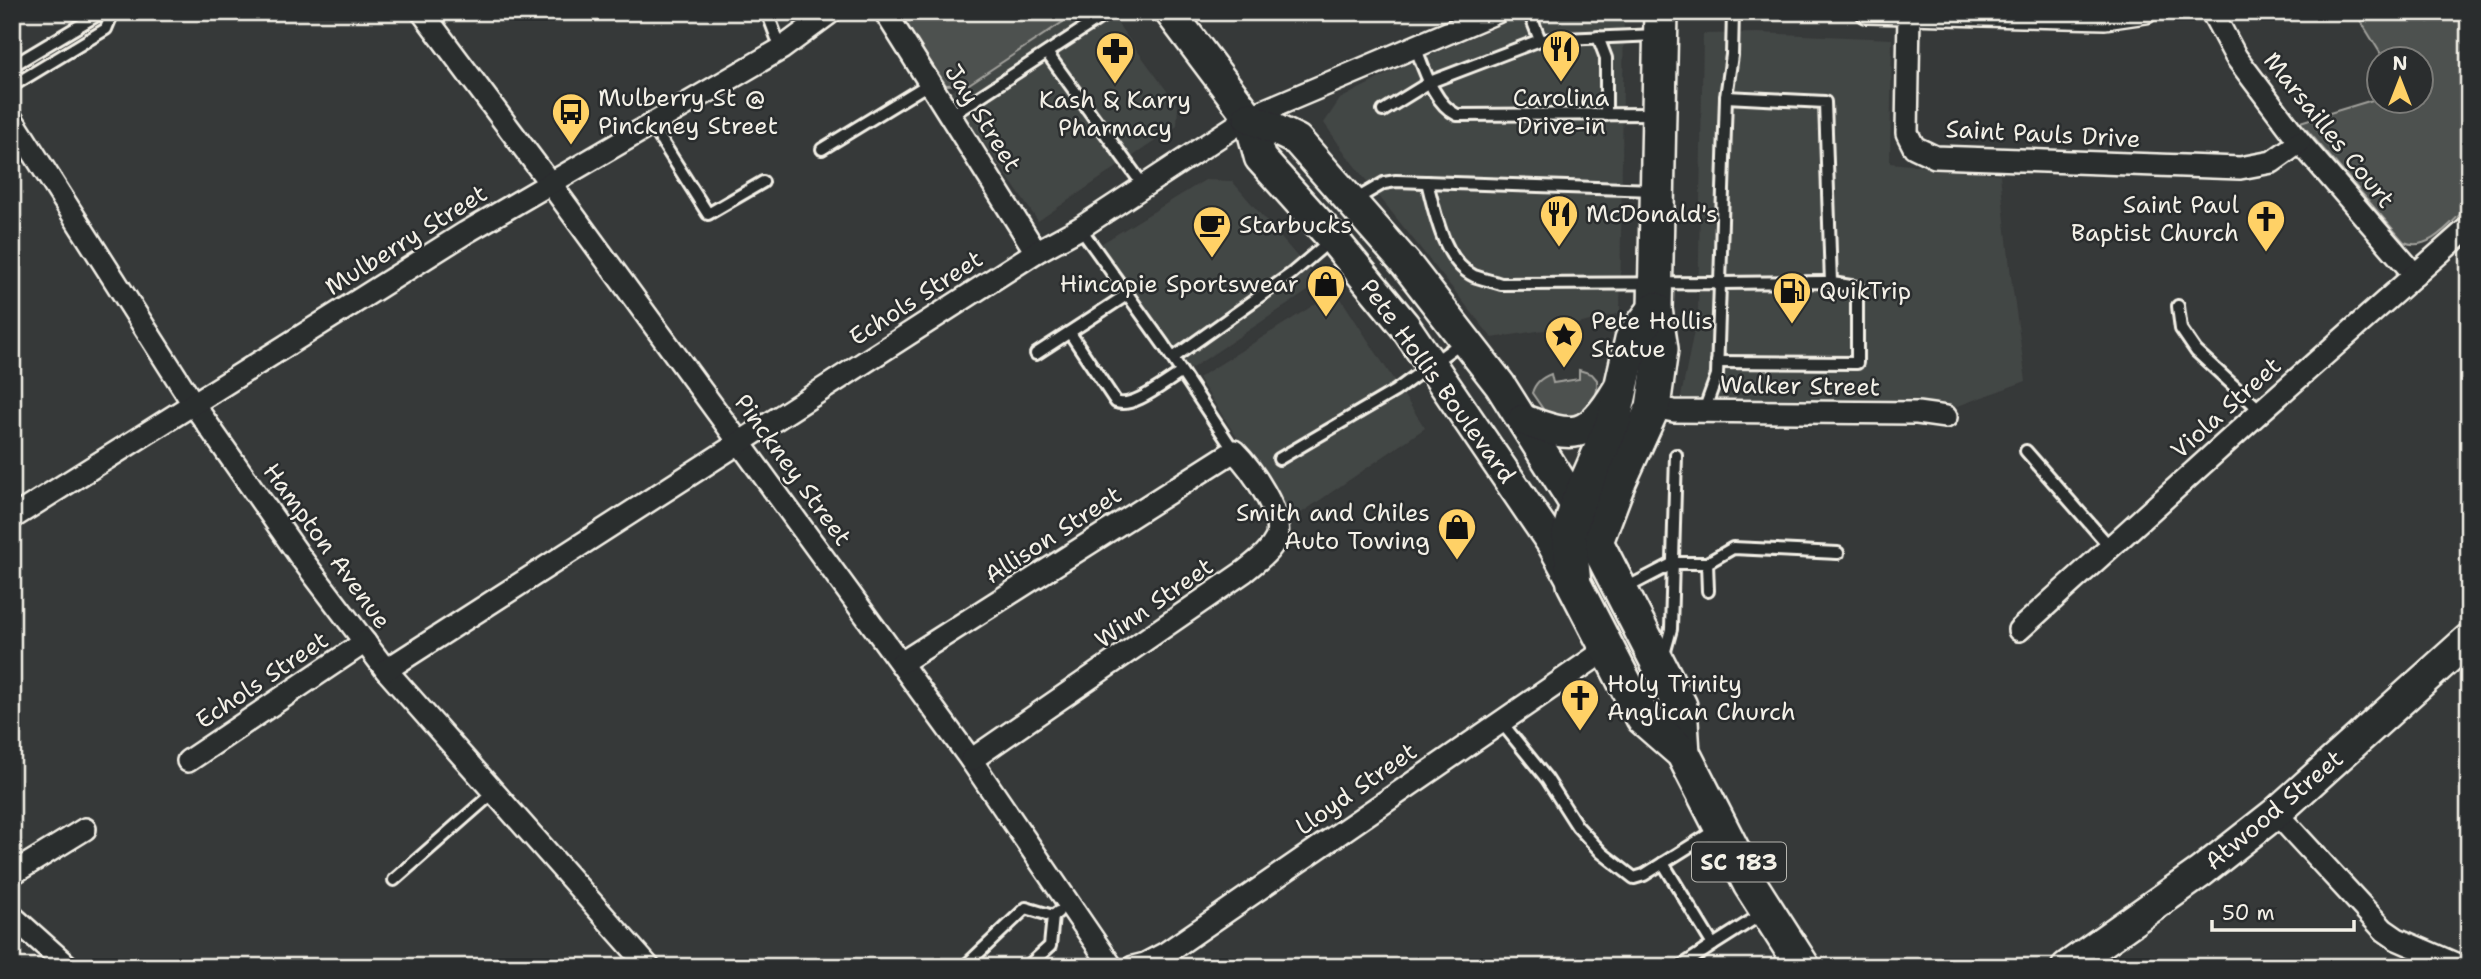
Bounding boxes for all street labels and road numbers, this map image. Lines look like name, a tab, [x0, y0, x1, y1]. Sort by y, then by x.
street label: Marsailles Court	[2256, 45, 2402, 215]
street label: Jay Street	[937, 58, 1029, 178]
street label: Saint Pauls Drive	[1945, 113, 2141, 155]
street label: Mulberry Street	[319, 177, 493, 303]
street label: Echols Street	[843, 243, 989, 353]
street label: Pete Hollis Boulevard	[1353, 272, 1523, 490]
street label: Viola Street	[2164, 350, 2288, 466]
street label: Walker Street	[1720, 369, 1880, 403]
street label: Pinckney Street	[727, 388, 859, 552]
street label: Hampton Avenue	[256, 457, 398, 635]
street label: Allison Street	[978, 479, 1128, 591]
street label: Winn Street	[1088, 550, 1220, 656]
street label: Echols Street	[190, 624, 334, 736]
street label: Lloyd Street	[1289, 735, 1423, 843]
street label: Atwood Street	[2198, 743, 2350, 877]
road number: SC 183	[1692, 842, 1786, 882]

